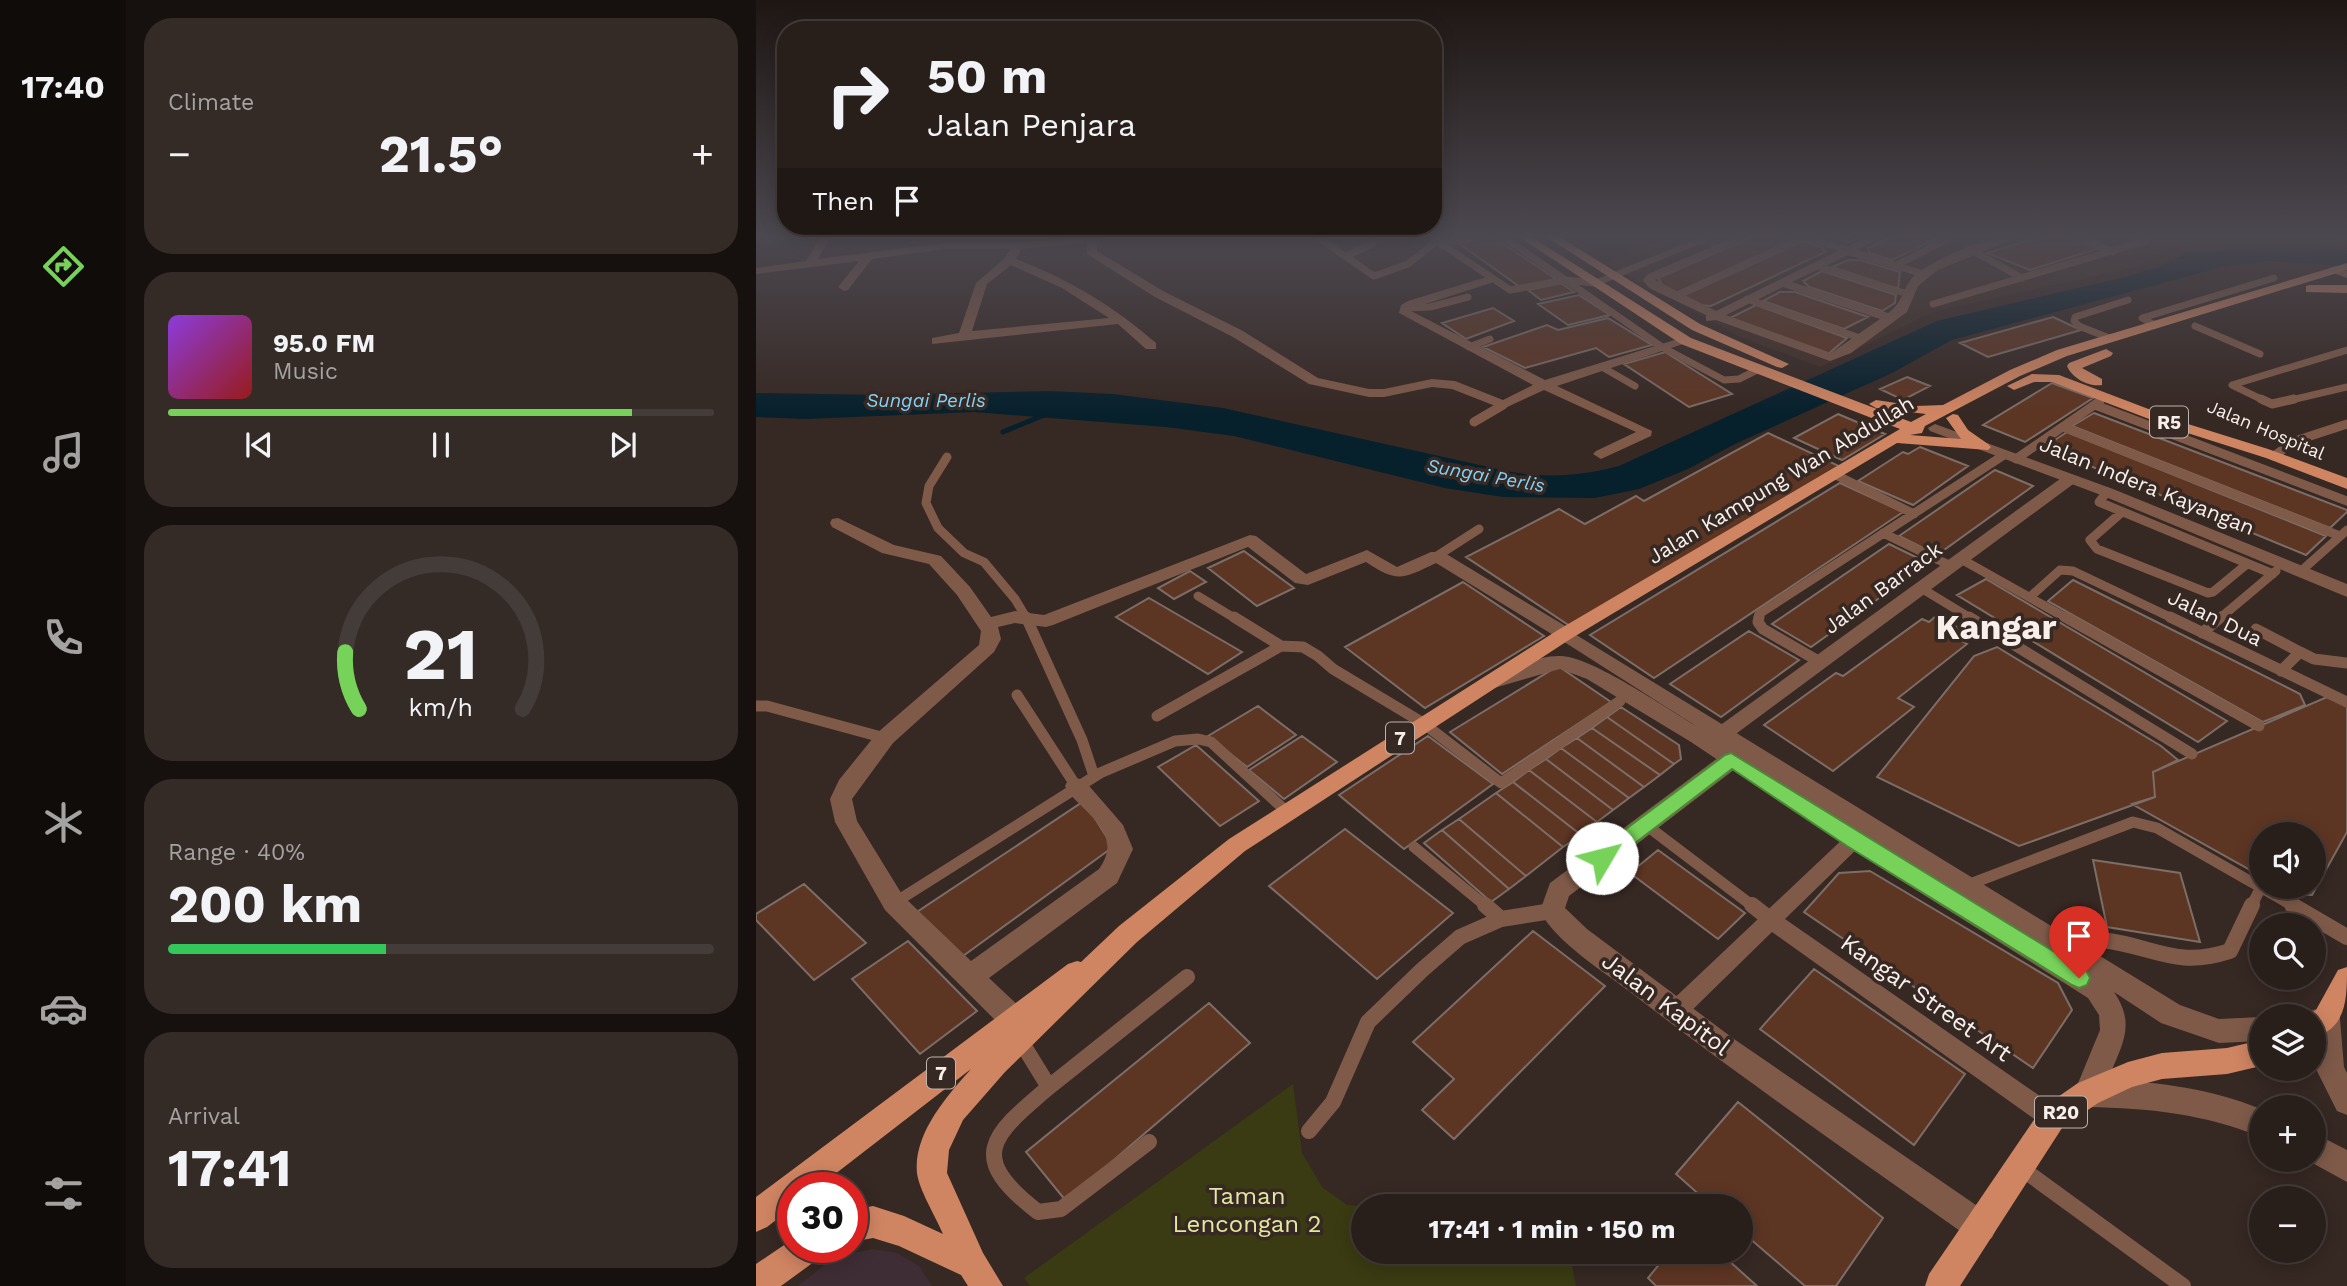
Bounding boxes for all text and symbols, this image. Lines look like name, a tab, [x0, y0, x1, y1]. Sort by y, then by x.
text: 50 m	[927, 47, 1047, 105]
icon: right	[812, 49, 903, 140]
text: 17:40	[21, 68, 105, 106]
text: Climate	[168, 89, 254, 116]
text: Jalan Penjara	[927, 106, 1136, 144]
text: 21.5°	[379, 124, 503, 185]
text: −	[168, 132, 191, 176]
text: +	[691, 132, 714, 176]
icon: arrive	[888, 182, 926, 220]
text: Then	[812, 186, 874, 216]
icon: directions	[39, 242, 88, 291]
text: 95.0 FM	[273, 328, 375, 358]
text: Music	[273, 358, 338, 385]
water label: Sungai Perlis	[866, 389, 986, 412]
street label: Jalan Kampung Wan Abdullah	[1643, 390, 1918, 569]
street label: Jalan Hospital	[2204, 395, 2329, 464]
road number: R5	[2150, 406, 2188, 438]
icon: previous	[240, 426, 278, 464]
icon: pause	[422, 426, 460, 464]
icon: next	[604, 426, 642, 464]
icon: music	[39, 428, 88, 477]
street label: Jalan Indera Kayangan	[2036, 431, 2258, 540]
water label: Sungai Perlis	[1425, 454, 1547, 497]
street label: Jalan Barrack	[1819, 536, 1947, 639]
street label: Jalan Dua	[2164, 584, 2267, 651]
district label: Kangar	[1936, 606, 2056, 648]
text: 21	[404, 611, 478, 697]
icon: phone	[39, 613, 88, 662]
text: km/h	[409, 693, 473, 722]
road number: 7	[1386, 722, 1414, 754]
icon: climate	[39, 798, 88, 847]
position arrow	[1565, 821, 1639, 895]
map controls	[2249, 822, 2326, 1263]
button: sound	[2249, 822, 2326, 899]
text: Range · 40%	[168, 839, 305, 866]
text: 200 km	[168, 874, 362, 935]
pin	[2049, 906, 2109, 978]
button: search	[2249, 913, 2326, 990]
icon: arrive	[2060, 917, 2098, 955]
street label: Kangar Street Art	[1835, 929, 2017, 1067]
street label: Jalan Kapitol	[1597, 947, 1736, 1062]
icon: car	[39, 984, 88, 1033]
button: layers	[2249, 1004, 2326, 1081]
road number: 7	[927, 1058, 955, 1088]
button: +	[2249, 1095, 2326, 1172]
road number: R20	[2035, 1096, 2087, 1128]
text: Arrival	[168, 1103, 240, 1130]
text: 17:41	[168, 1138, 292, 1199]
icon: filters	[39, 1169, 88, 1218]
speed limit sign: 30	[777, 1172, 868, 1263]
park label: Taman Lencongan 2	[1173, 1182, 1321, 1238]
button: −	[2249, 1186, 2326, 1263]
text: 17:41 · 1 min · 150 m	[1428, 1214, 1676, 1244]

